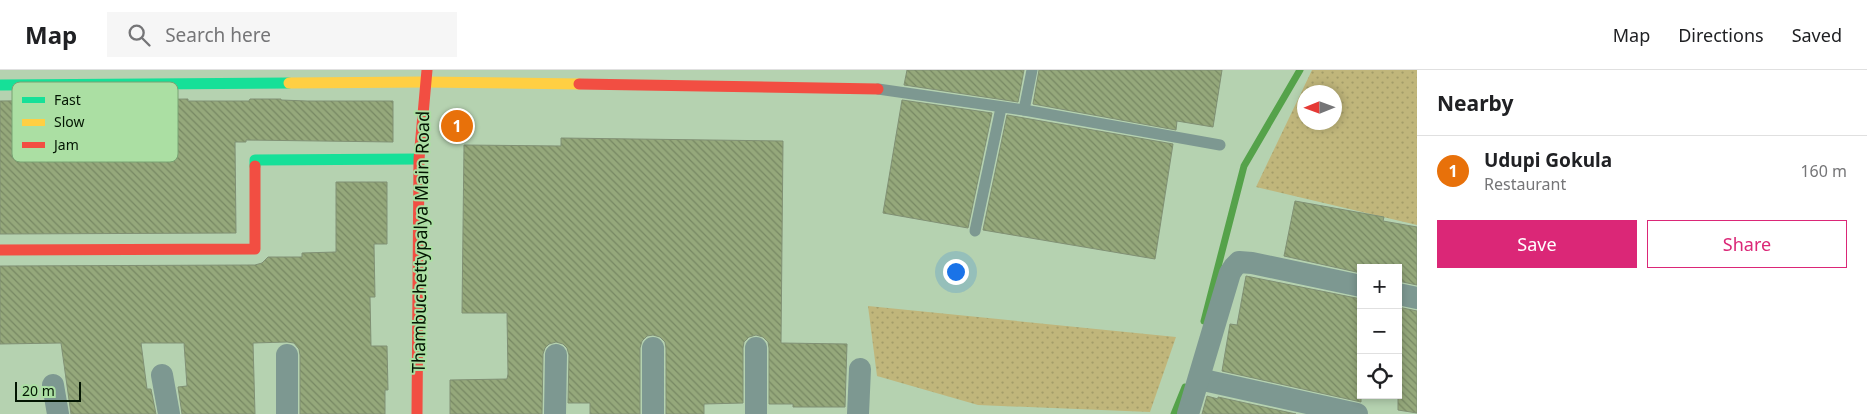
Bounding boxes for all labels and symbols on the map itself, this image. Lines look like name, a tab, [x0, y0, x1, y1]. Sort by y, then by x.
legend	[12, 82, 178, 162]
north arrow	[1297, 85, 1342, 130]
text: Fast	[54, 90, 81, 109]
pin: 1	[441, 107, 473, 145]
street label: Thambuchettypalya Main Road	[406, 111, 434, 373]
text: Slow	[54, 112, 85, 131]
text: Jam	[52, 135, 79, 154]
your location	[943, 259, 969, 285]
scale bar	[15, 379, 81, 402]

